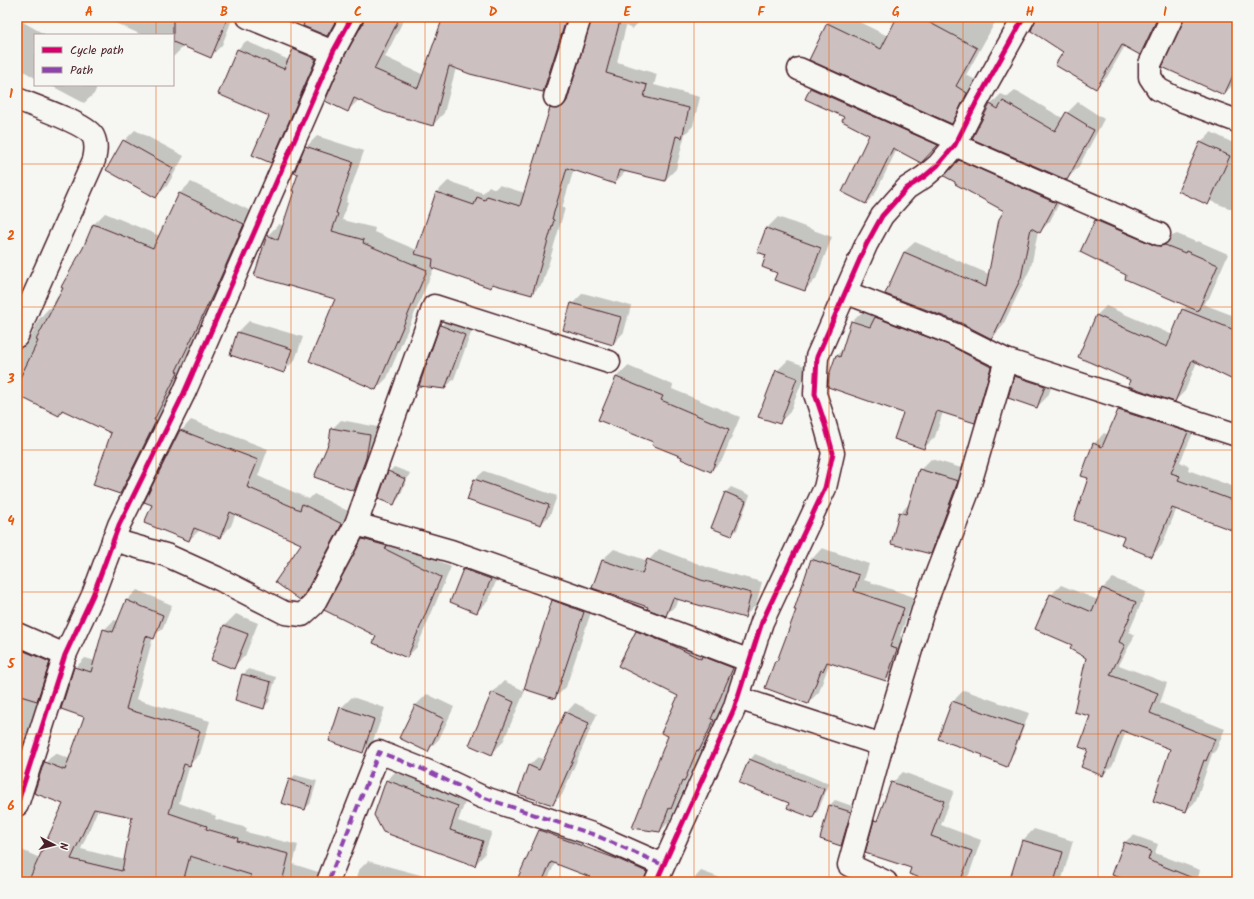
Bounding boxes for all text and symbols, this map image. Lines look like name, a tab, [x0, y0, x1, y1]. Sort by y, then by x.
text: A	[85, 2, 93, 23]
text: B	[220, 2, 228, 23]
text: C	[354, 2, 362, 23]
text: D	[489, 2, 498, 23]
text: E	[623, 2, 631, 23]
text: F	[757, 2, 765, 23]
text: G	[892, 2, 900, 23]
text: H	[1026, 2, 1035, 23]
text: I	[1163, 2, 1167, 23]
legend	[34, 34, 174, 86]
text: Cycle path	[70, 41, 124, 60]
text: Path	[70, 61, 93, 80]
text: 1	[9, 84, 13, 105]
text: 2	[7, 226, 15, 247]
text: 3	[6, 369, 15, 390]
text: 4	[7, 511, 15, 532]
text: 5	[7, 654, 16, 675]
text: 6	[7, 796, 15, 817]
north arrow	[34, 825, 74, 865]
text: N	[54, 842, 72, 851]

